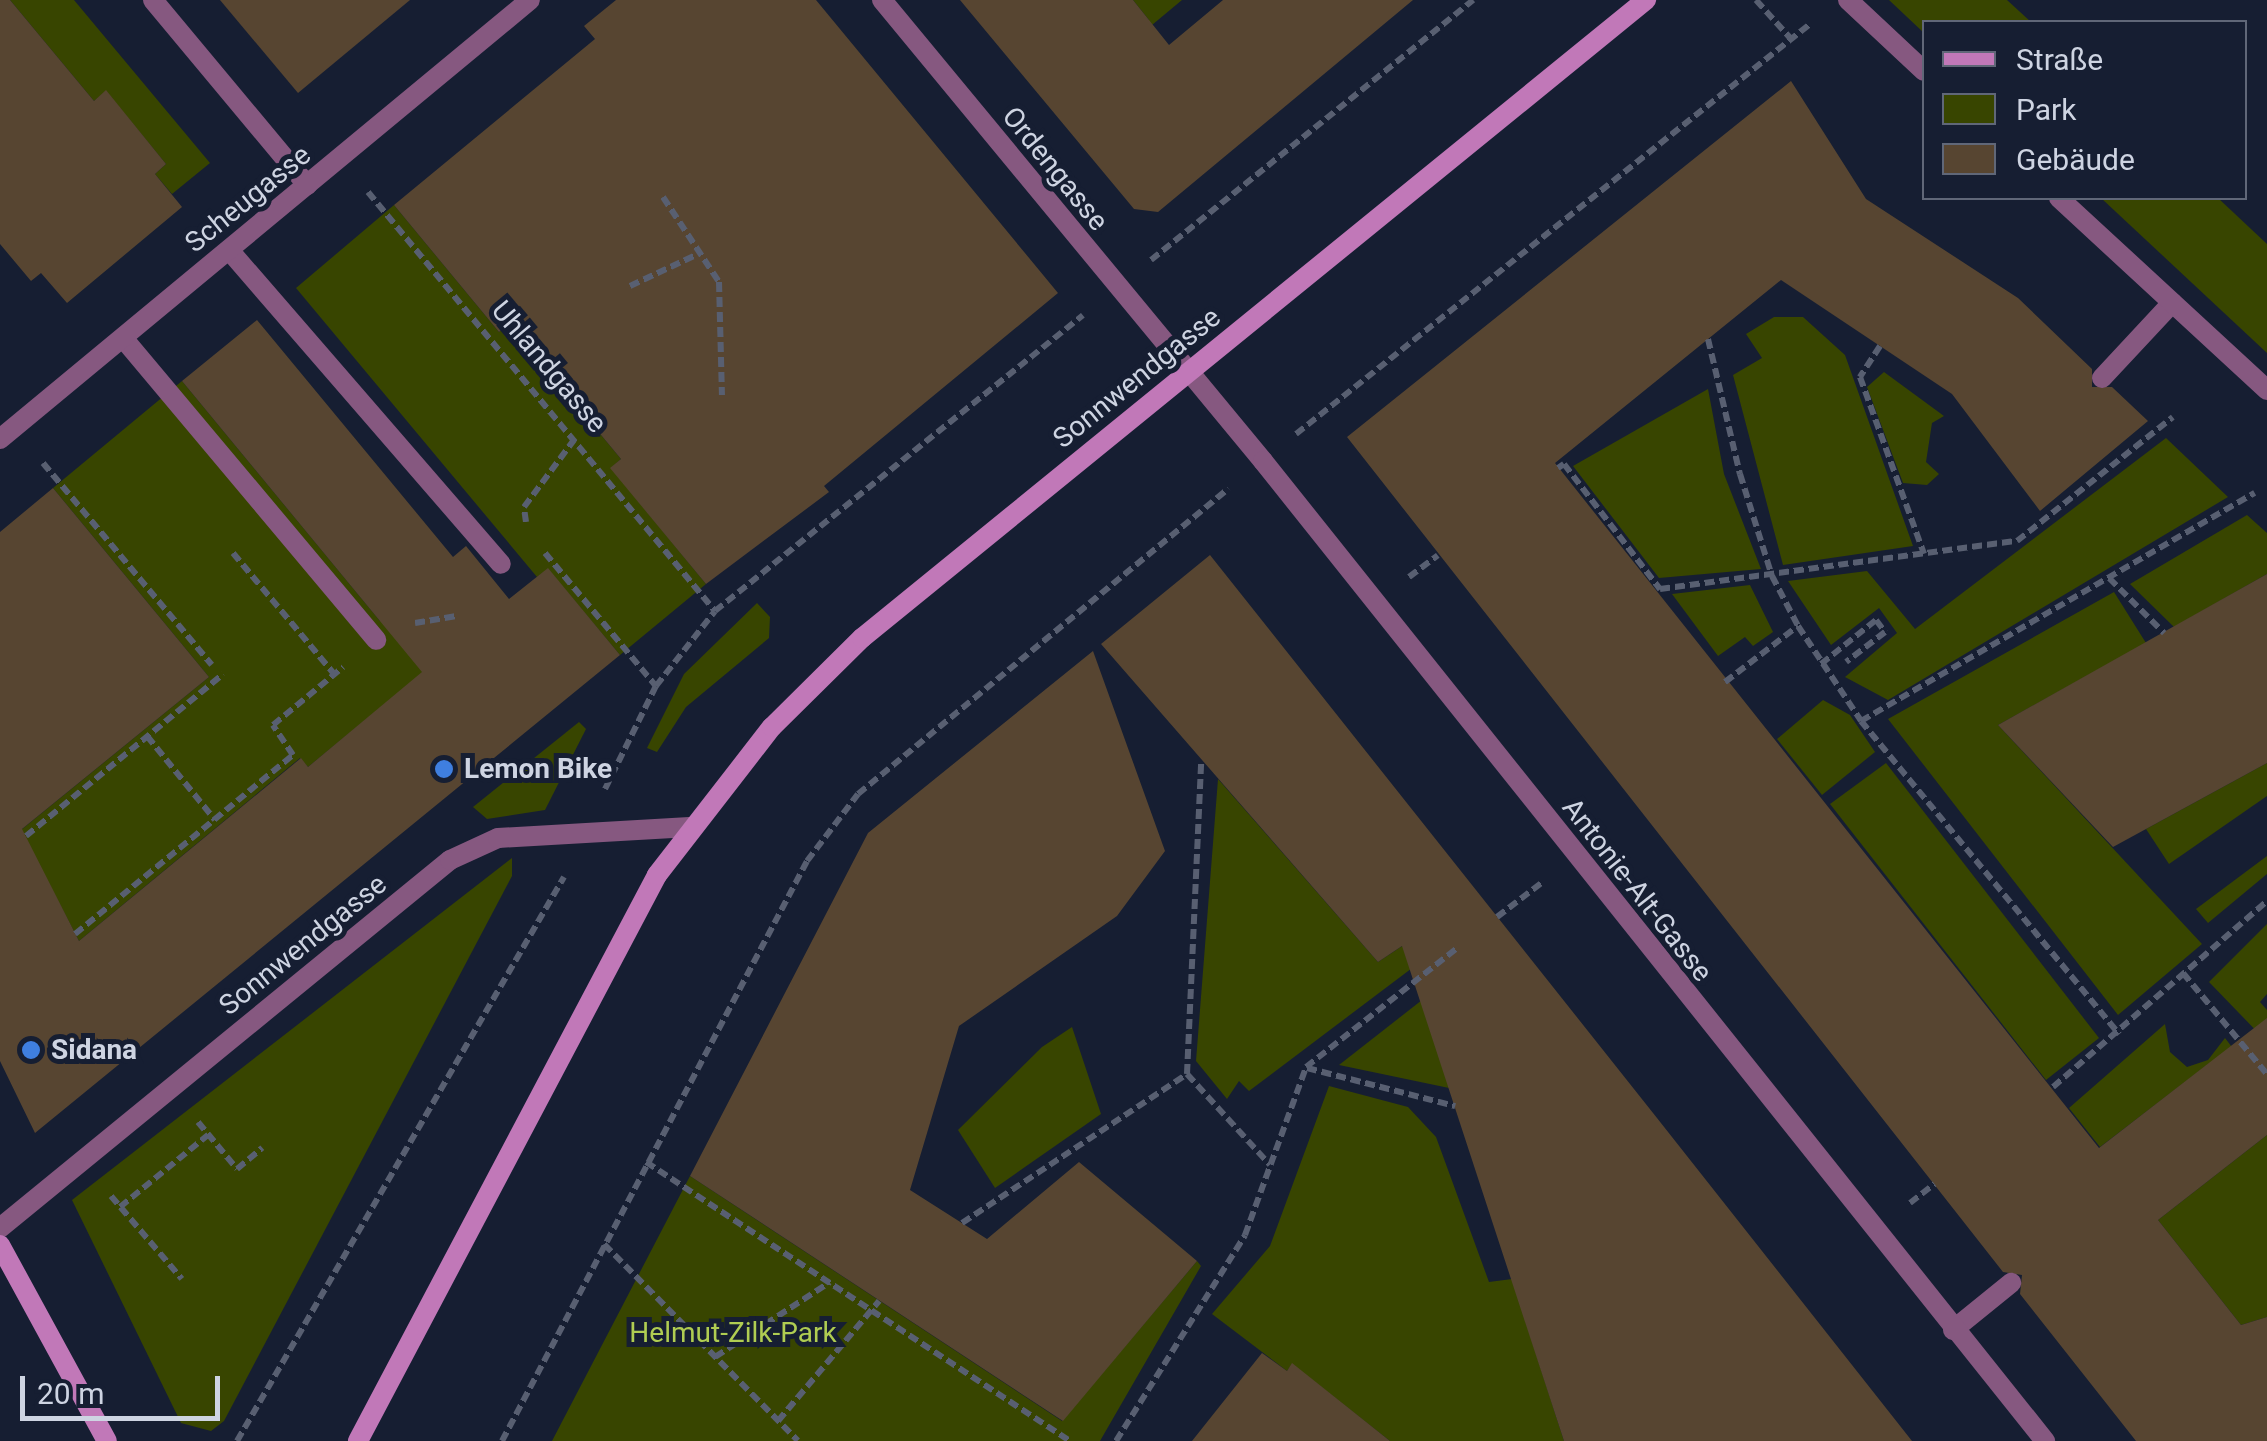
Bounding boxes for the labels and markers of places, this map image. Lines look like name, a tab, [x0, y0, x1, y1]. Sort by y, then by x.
place label: Lemon Bike	[464, 752, 612, 786]
marker: Lemon Bike	[433, 758, 455, 780]
place label: Sidana	[51, 1033, 137, 1067]
marker: Sidana	[20, 1039, 42, 1061]

